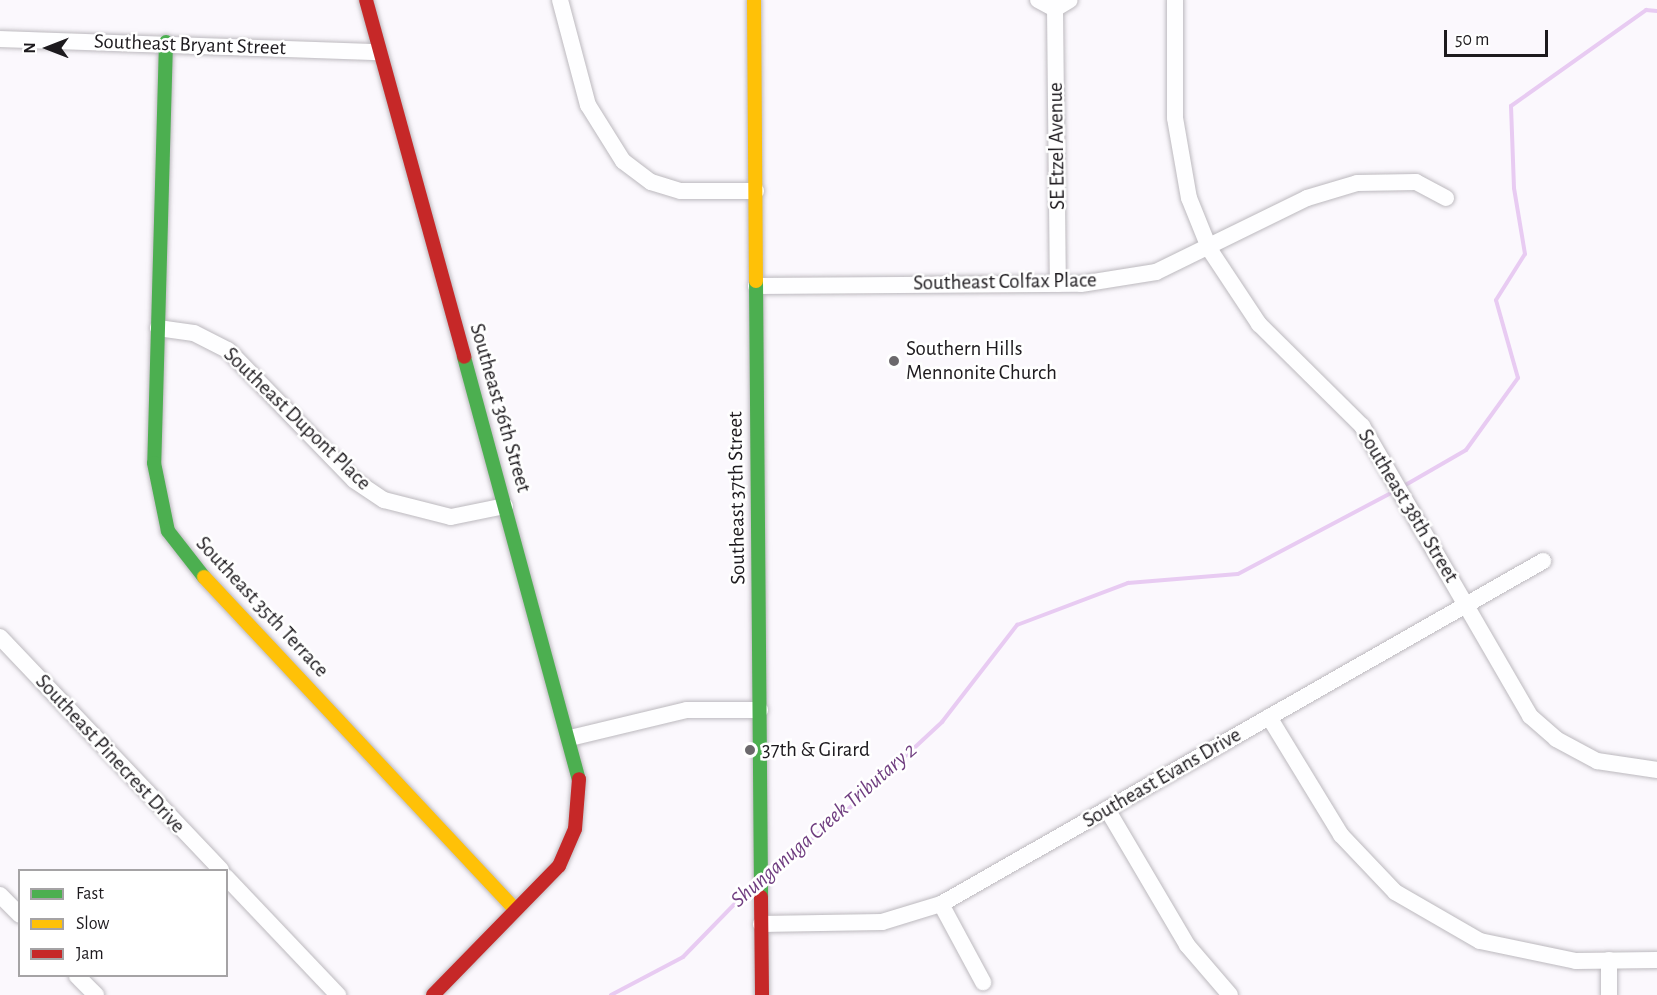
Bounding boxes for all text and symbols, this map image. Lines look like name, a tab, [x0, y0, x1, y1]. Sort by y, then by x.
north arrow	[18, 18, 78, 78]
scale bar	[1447, 18, 1550, 56]
street label: Southeast Bryant Street	[94, 29, 286, 61]
text: 50 m	[1455, 31, 1489, 49]
text: N	[22, 42, 38, 54]
street label: SE Etzel Avenue	[1043, 82, 1071, 210]
street label: Southeast Colfax Place	[913, 268, 1097, 296]
street label: Southeast 36th Street	[464, 321, 536, 495]
place label: Southern Hills Mennonite Church	[906, 336, 1057, 386]
street label: Southeast Dupont Place	[218, 342, 376, 496]
marker: Southern Hills Mennonite Church	[887, 354, 901, 368]
street label: Southeast 37th Street	[723, 411, 751, 585]
street label: Southeast 38th Street	[1352, 425, 1464, 587]
street label: Southeast 35th Terrace	[190, 531, 334, 683]
street label: Southeast Pinecrest Drive	[30, 669, 190, 839]
street label: Southeast Evans Drive	[1078, 722, 1246, 834]
water label: Shunganuga Creek Tributary 2	[725, 737, 923, 913]
place label: 37th & Girard	[762, 737, 870, 763]
marker: 37th & Girard	[743, 743, 757, 757]
legend	[18, 869, 228, 977]
text: Fast	[76, 885, 104, 903]
text: Slow	[76, 915, 109, 933]
text: Jam	[76, 945, 104, 963]

